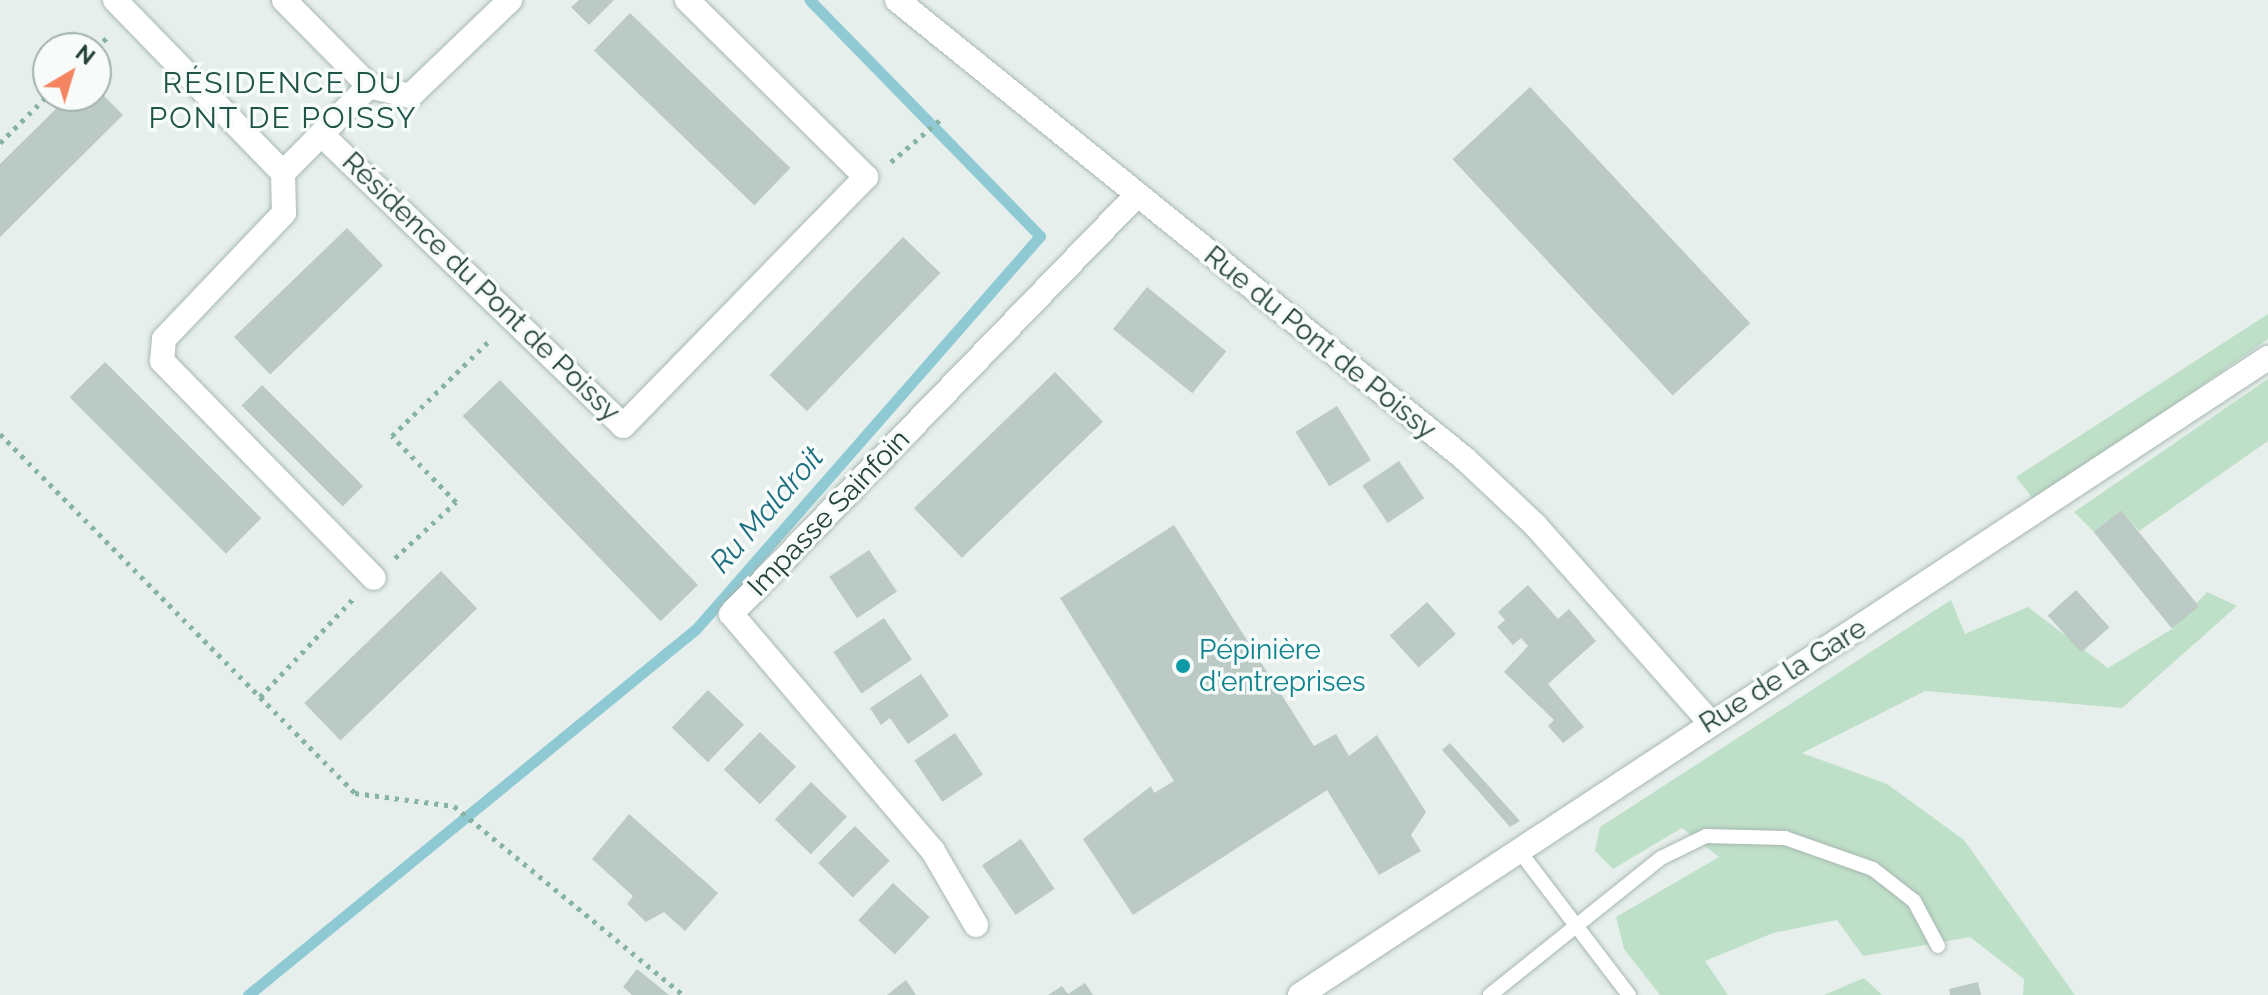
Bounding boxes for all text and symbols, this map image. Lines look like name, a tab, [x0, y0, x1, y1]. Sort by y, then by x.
north arrow	[32, 32, 112, 112]
text: N	[71, 39, 100, 70]
district label: RÉSIDENCE DU PONT DE POISSY	[148, 65, 418, 136]
street label: Résidence du Pont de Poissy	[335, 145, 627, 429]
street label: Rue du Pont de Poissy	[1197, 239, 1443, 447]
street label: Impasse Sainfoin	[741, 423, 917, 603]
water label: Ru Maldroit	[703, 440, 831, 580]
street label: Rue de la Gare	[1693, 611, 1873, 741]
place label: Pépinière d'entreprises	[1199, 633, 1366, 699]
marker: Pépinière d'entreprises	[1174, 657, 1192, 675]

